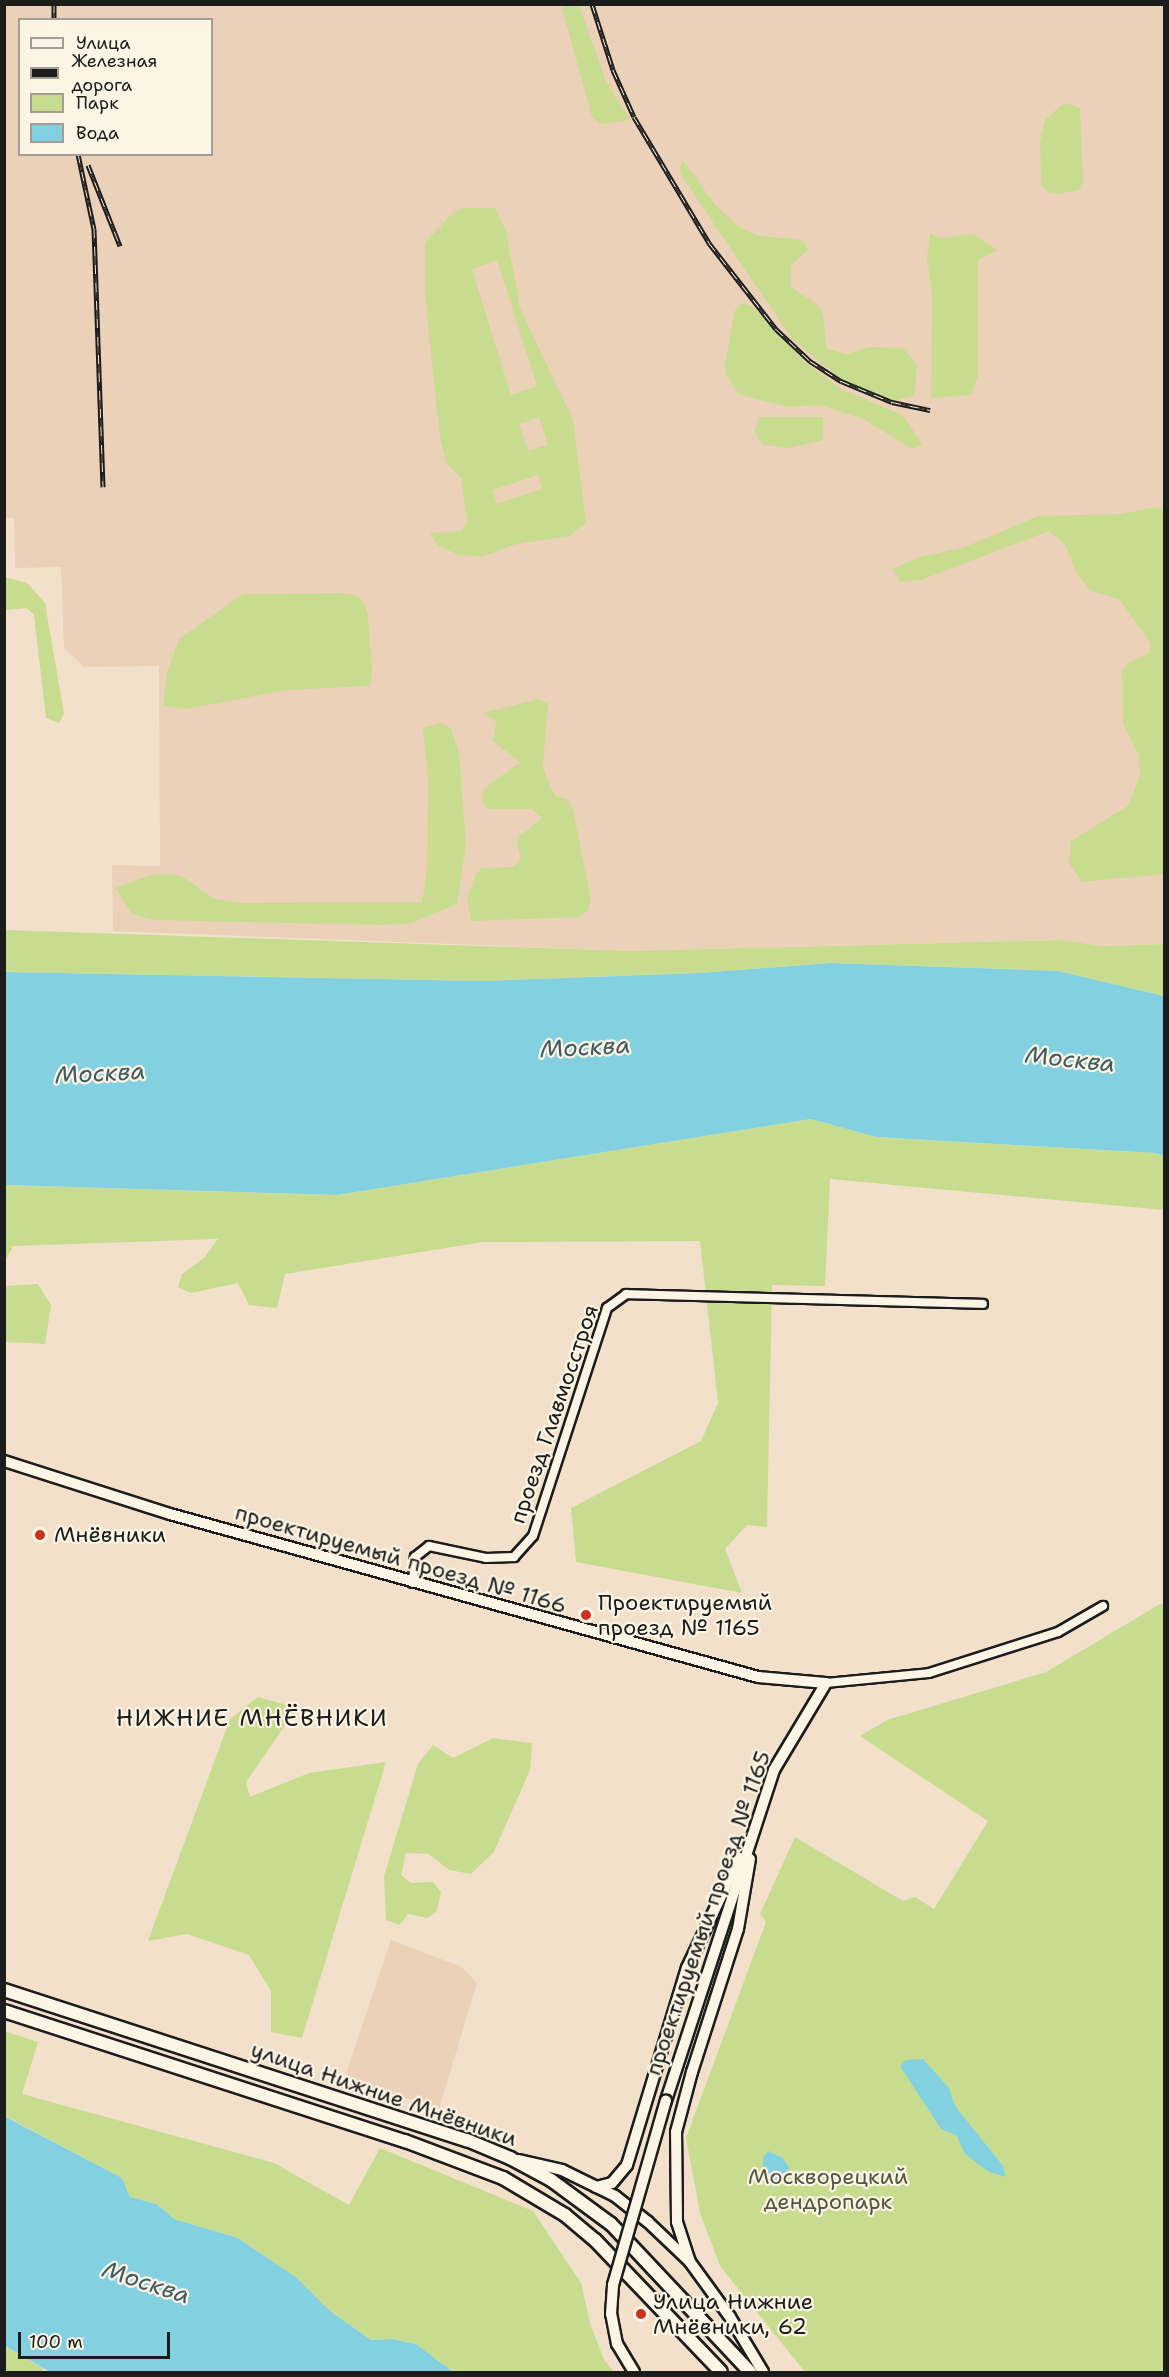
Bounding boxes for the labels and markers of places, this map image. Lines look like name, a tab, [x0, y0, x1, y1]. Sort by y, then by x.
place label: Мнёвники	[54, 1522, 166, 1548]
marker: Мнёвники	[31, 1526, 49, 1544]
place label: Проектируемый проезд № 1165	[598, 1589, 772, 1640]
marker: Проектируемый проезд № 1165	[579, 1608, 593, 1622]
place label: Улица Нижние Мнёвники, 62	[653, 2288, 813, 2340]
marker: Улица Нижние Мнёвники, 62	[634, 2307, 648, 2321]

